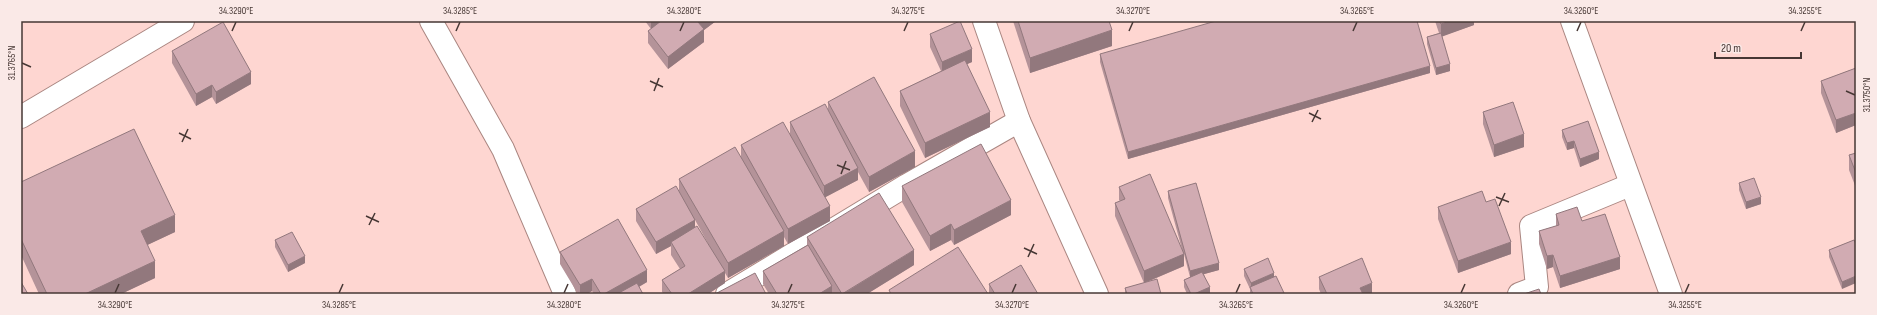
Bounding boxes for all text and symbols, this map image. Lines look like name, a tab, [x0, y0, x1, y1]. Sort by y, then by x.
text: 34.3290°E	[219, 5, 253, 17]
text: 34.3285°E	[443, 5, 477, 17]
text: 34.3280°E	[667, 5, 701, 17]
text: 34.3275°E	[891, 5, 925, 17]
text: 34.3270°E	[1116, 5, 1150, 17]
text: 34.3265°E	[1340, 5, 1374, 17]
text: 34.3260°E	[1564, 5, 1598, 17]
text: 34.3255°E	[1788, 5, 1822, 17]
scale bar	[1715, 34, 1801, 60]
text: 20 m	[1721, 41, 1741, 56]
text: 31.3765°N	[6, 46, 18, 80]
text: 31.3750°N	[1861, 78, 1873, 112]
text: 34.3290°E	[98, 299, 132, 311]
text: 34.3285°E	[322, 299, 356, 311]
text: 34.3280°E	[547, 299, 581, 311]
text: 34.3275°E	[771, 299, 805, 311]
text: 34.3270°E	[995, 299, 1029, 311]
text: 34.3265°E	[1219, 299, 1253, 311]
text: 34.3260°E	[1444, 299, 1478, 311]
text: 34.3255°E	[1668, 299, 1702, 311]

